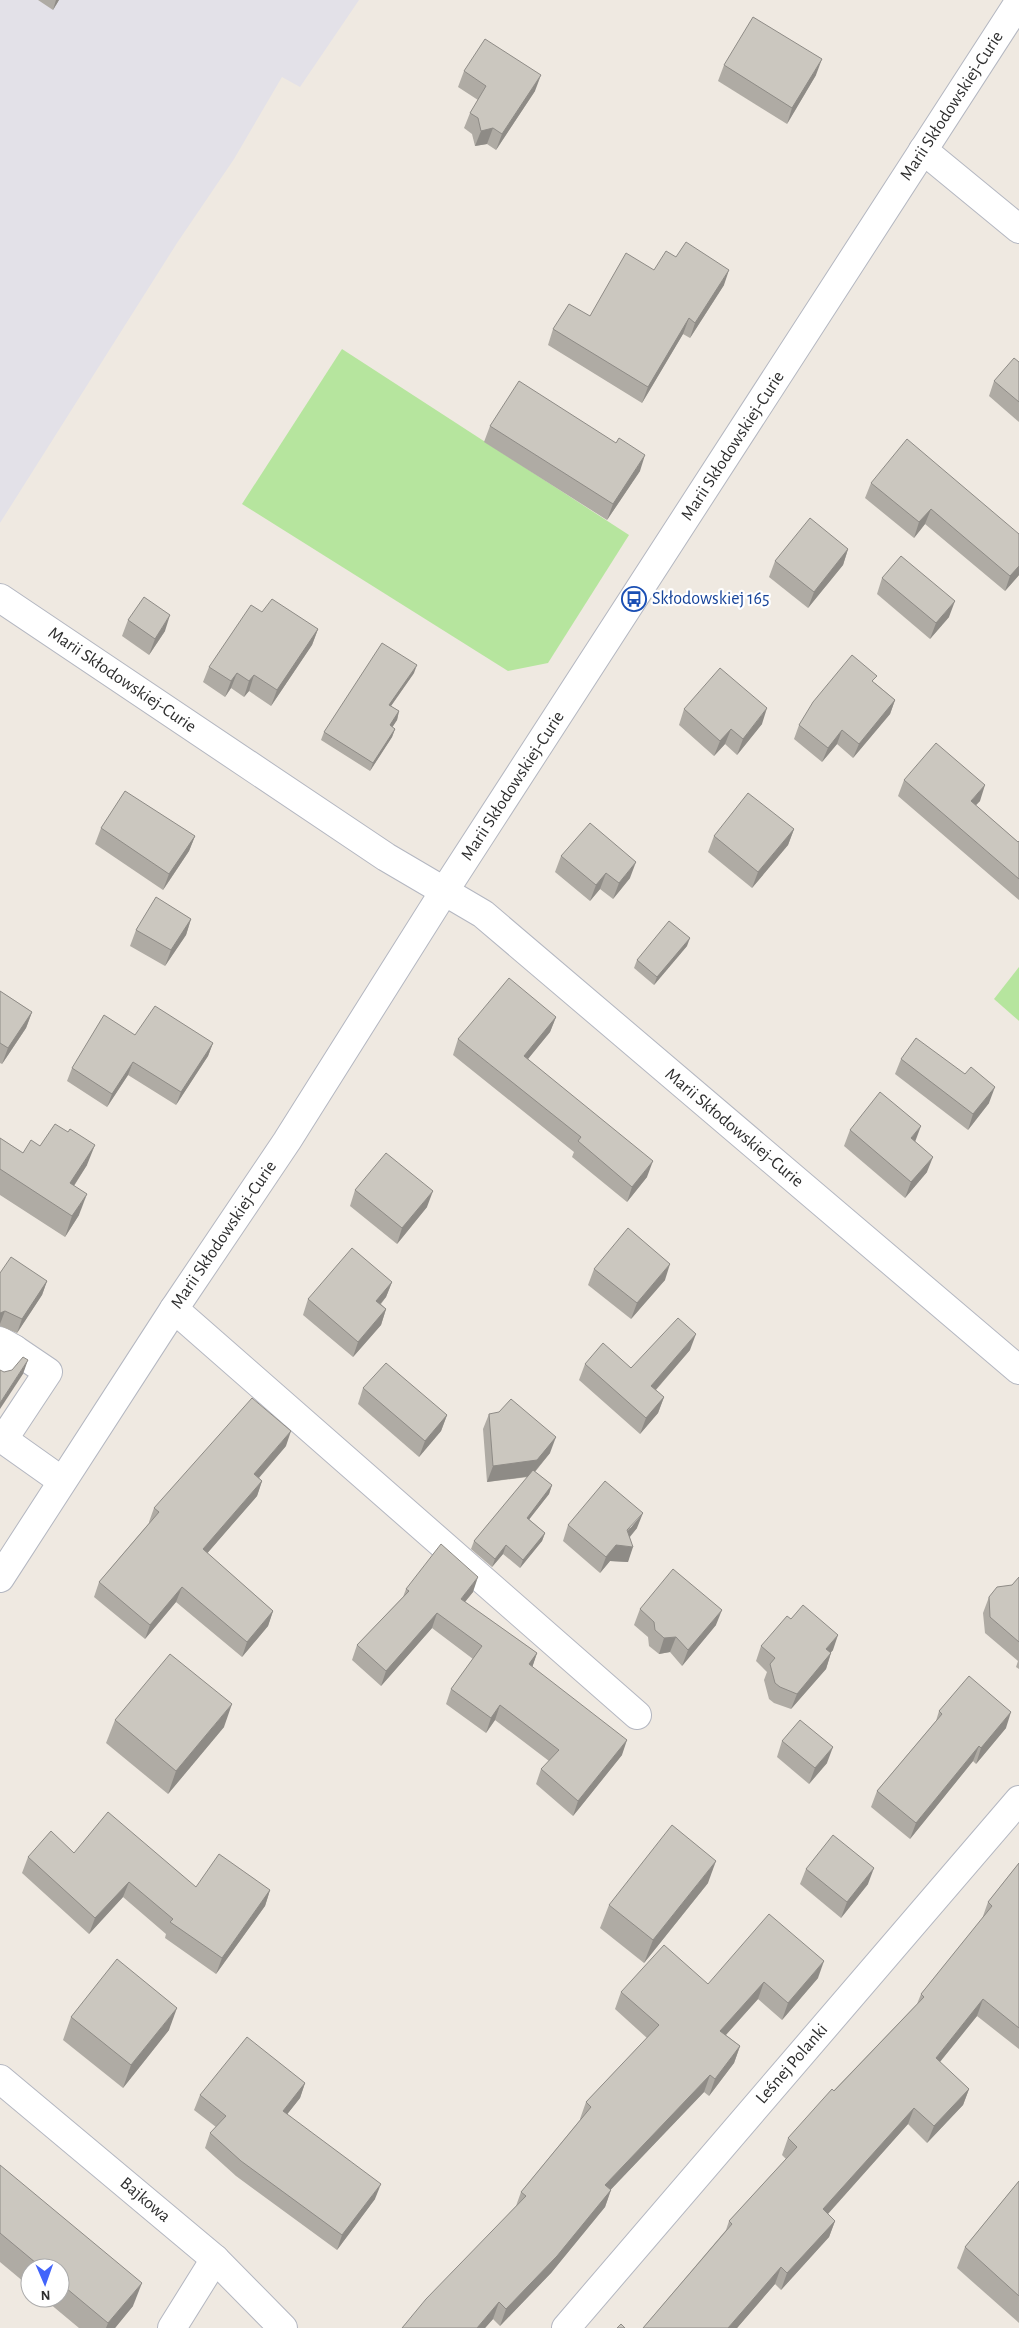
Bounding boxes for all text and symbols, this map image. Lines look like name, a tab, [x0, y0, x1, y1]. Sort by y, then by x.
street label: Marii Skłodowskiej-Curie	[897, 28, 1007, 184]
street label: Marii Skłodowskiej-Curie	[678, 368, 788, 524]
bus stop icon: Skłodowskiej 165	[621, 586, 647, 612]
place label: Skłodowskiej 165	[652, 590, 770, 608]
street label: Marii Skłodowskiej-Curie	[45, 624, 199, 736]
street label: Marii Skłodowskiej-Curie	[458, 708, 568, 864]
street label: Marii Skłodowskiej-Curie	[662, 1065, 806, 1191]
street label: Marii Skłodowskiej-Curie	[168, 1158, 280, 1312]
street label: Leśnej Polanki	[753, 2021, 831, 2107]
street label: Bajkowa	[116, 2174, 174, 2226]
north arrow	[20, 2258, 70, 2308]
text: N	[40, 2288, 51, 2302]

